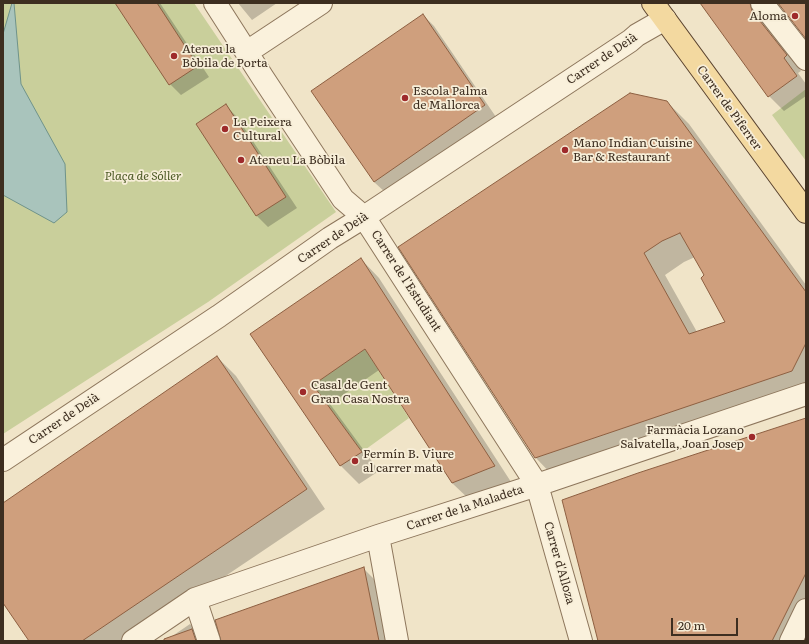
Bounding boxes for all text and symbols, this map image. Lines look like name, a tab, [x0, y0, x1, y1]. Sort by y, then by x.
place label: Aloma	[749, 9, 787, 23]
marker: Aloma	[790, 11, 800, 21]
street label: Carrer de Deià	[564, 30, 640, 88]
place label: Ateneu la Bòbila de Porta	[182, 42, 268, 70]
marker: Ateneu la Bòbila de Porta	[169, 51, 179, 61]
street label: Carrer de Piferrer	[694, 63, 764, 153]
place label: Escola Palma de Mallorca	[413, 84, 487, 112]
marker: Escola Palma de Mallorca	[400, 93, 410, 103]
place label: La Peixera Cultural	[233, 115, 292, 143]
marker: La Peixera Cultural	[220, 124, 230, 134]
place label: Mano Indian Cuisine Bar & Restaurant	[573, 136, 693, 164]
marker: Mano Indian Cuisine Bar & Restaurant	[560, 145, 570, 155]
place label: Ateneu La Bòbila	[249, 153, 345, 167]
marker: Ateneu La Bòbila	[236, 155, 246, 165]
park label: Plaça de Sóller	[105, 169, 181, 183]
street label: Carrer de Deià	[295, 209, 371, 267]
street label: Carrer de l'Estudiant	[368, 228, 444, 334]
place label: Casal de Gent Gran Casa Nostra	[311, 378, 410, 406]
marker: Casal de Gent Gran Casa Nostra	[298, 387, 308, 397]
street label: Carrer de Deià	[26, 390, 102, 448]
place label: Farmàcia Lozano Salvatella, Joan Josep	[620, 423, 744, 451]
marker: Farmàcia Lozano Salvatella, Joan Josep	[747, 432, 757, 442]
place label: Fermín B. Viure al carrer mata	[363, 447, 454, 475]
marker: Fermín B. Viure al carrer mata	[350, 456, 360, 466]
street label: Carrer de la Maladeta	[405, 482, 525, 534]
street label: Carrer d'Alloza	[540, 520, 578, 606]
scale bar	[673, 610, 740, 636]
text: 20 m	[678, 616, 705, 634]

